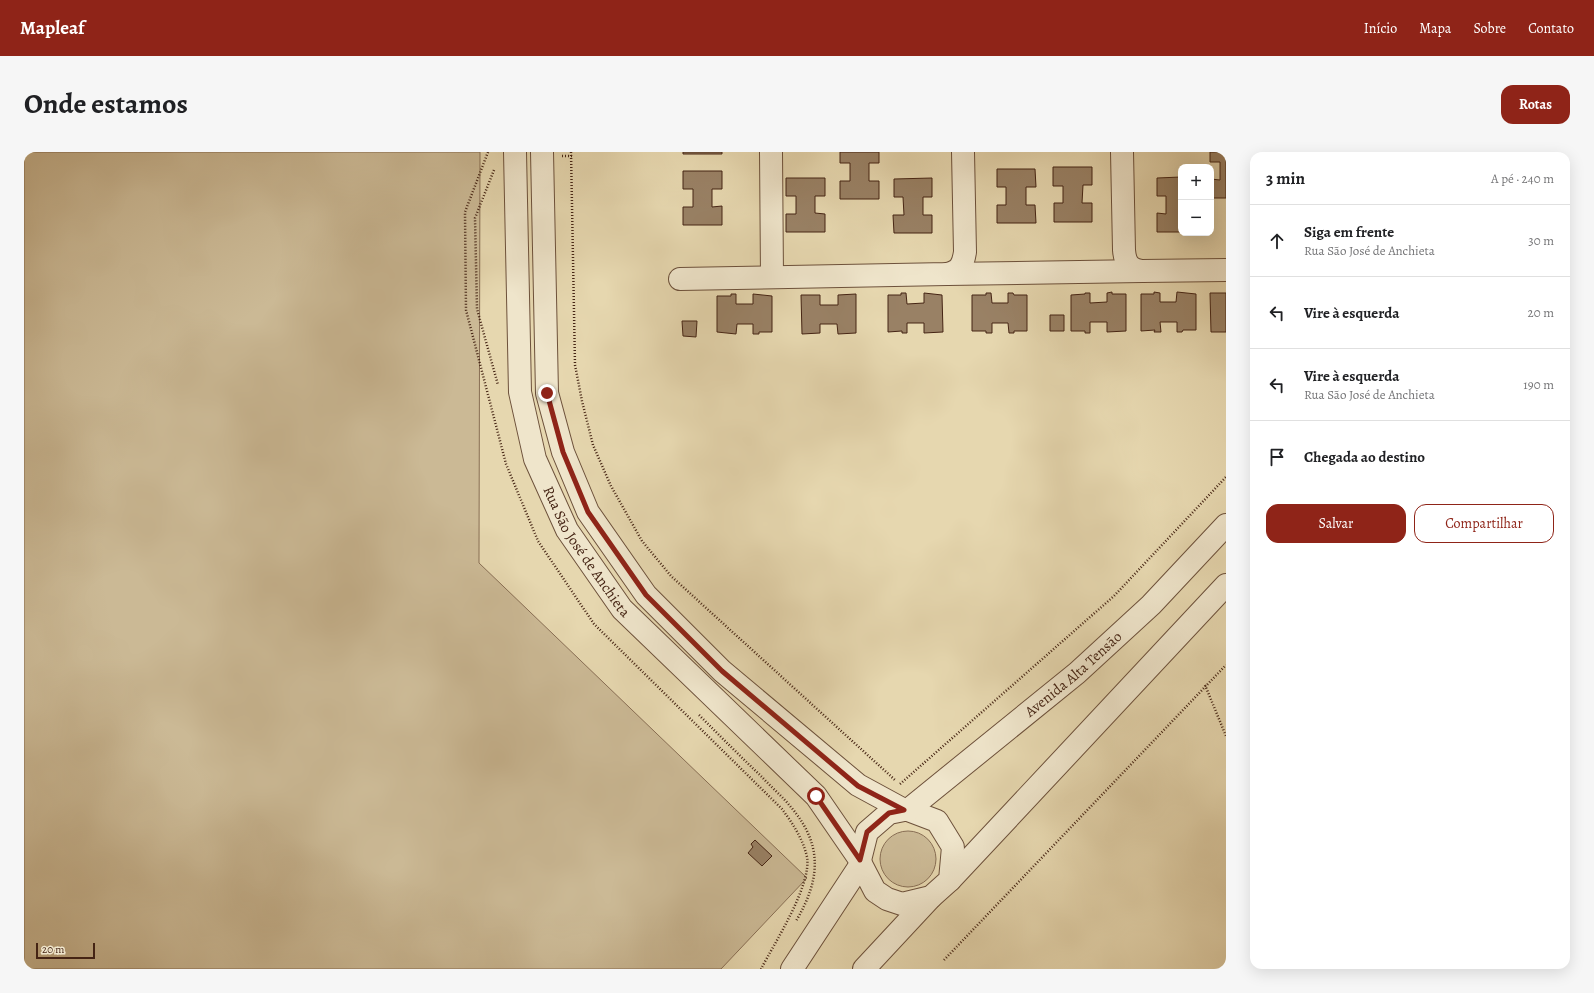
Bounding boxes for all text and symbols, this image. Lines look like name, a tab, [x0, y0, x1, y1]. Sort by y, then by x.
text: Mapleaf	[20, 15, 85, 41]
text: Início	[1364, 19, 1397, 38]
text: Mapa	[1419, 19, 1451, 38]
text: Sobre	[1473, 19, 1506, 38]
text: Contato	[1528, 19, 1574, 38]
text: Onde estamos	[24, 85, 188, 123]
button: Rotas	[1501, 85, 1570, 124]
map controls	[1178, 164, 1214, 236]
button: +	[1178, 164, 1214, 200]
text: 3 min	[1266, 167, 1305, 190]
text: A pé · 240 m	[1491, 170, 1554, 187]
button: −	[1178, 200, 1214, 236]
text: Siga em frente	[1304, 222, 1394, 242]
icon: ahead	[1266, 230, 1288, 252]
text: 30 m	[1528, 232, 1554, 249]
text: Rua São José de Anchieta	[1304, 242, 1435, 259]
icon: left	[1266, 302, 1288, 324]
text: Vire à esquerda	[1304, 303, 1400, 323]
text: 20 m	[1528, 304, 1554, 321]
text: Vire à esquerda	[1304, 366, 1400, 386]
icon: left	[1266, 374, 1288, 396]
text: 190 m	[1523, 376, 1554, 393]
route end	[538, 384, 556, 402]
text: Rua São José de Anchieta	[1304, 386, 1435, 403]
icon: arrive	[1266, 446, 1288, 468]
text: Chegada ao destino	[1304, 447, 1425, 467]
street label: Rua São José de Anchieta	[538, 483, 635, 622]
button: Salvar	[1266, 504, 1406, 543]
button: Compartilhar	[1414, 504, 1554, 543]
street label: Avenida Alta Tensāo	[1020, 627, 1126, 722]
route start	[807, 787, 825, 805]
scale bar	[36, 941, 95, 960]
text: 20 m	[42, 942, 64, 957]

